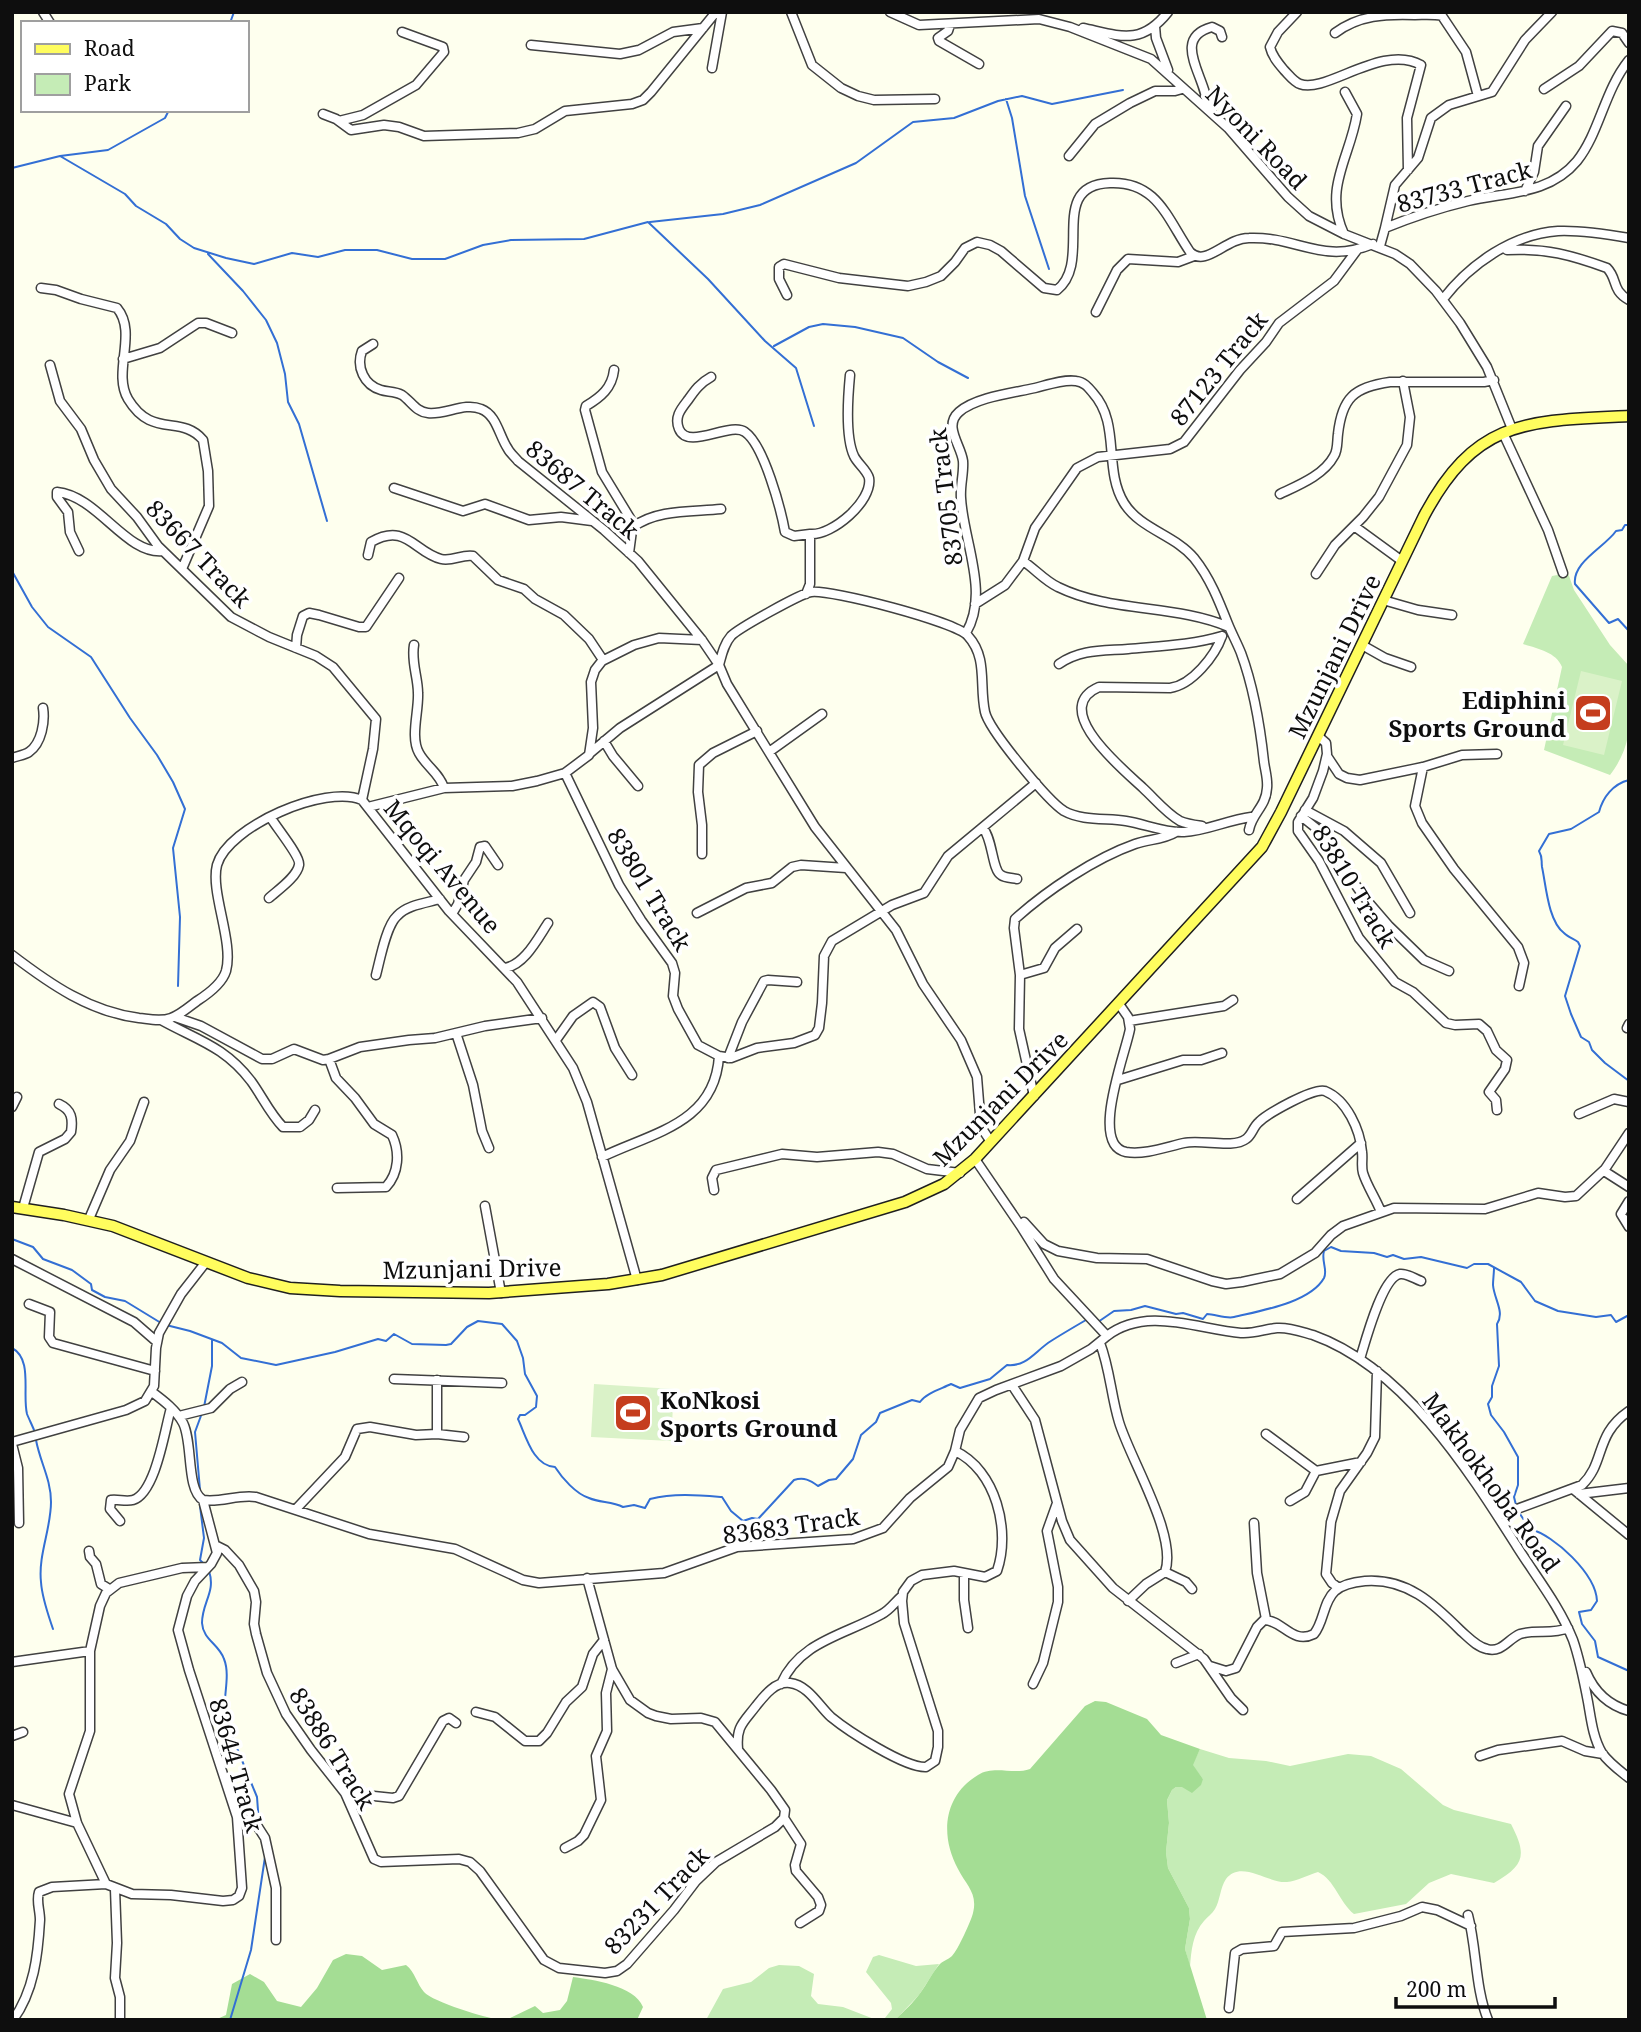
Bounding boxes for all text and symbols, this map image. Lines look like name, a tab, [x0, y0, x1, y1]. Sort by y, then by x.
legend	[21, 21, 248, 112]
text: Road	[84, 34, 135, 62]
text: Park	[84, 69, 131, 97]
street label: Nyoni Road	[1199, 78, 1315, 196]
street label: 83733 Track	[1393, 152, 1536, 220]
street label: 87123 Track	[1162, 303, 1275, 432]
street label: 83705 Track	[920, 425, 970, 568]
street label: 83687 Track	[519, 432, 647, 547]
street label: 83667 Track	[139, 492, 260, 615]
street label: Mzunjani Drive	[1280, 568, 1388, 744]
place label: Ediphini Sports Ground	[1388, 683, 1567, 744]
sports icon: Ediphini Sports Ground	[1572, 692, 1614, 734]
street label: Mqoqi Avenue	[377, 792, 509, 940]
street label: 83810 Track	[1305, 818, 1405, 955]
street label: 83801 Track	[600, 821, 700, 958]
street label: Mzunjani Drive	[925, 1023, 1075, 1173]
street label: Mzunjani Drive	[382, 1250, 562, 1286]
place label: KoNkosi Sports Ground	[660, 1383, 838, 1444]
street label: Makhokhoba Road	[1416, 1385, 1569, 1579]
sports icon: KoNkosi Sports Ground	[612, 1392, 654, 1434]
street label: 83683 Track	[720, 1499, 863, 1551]
street label: 83886 Track	[282, 1681, 384, 1816]
street label: 83644 Track	[202, 1694, 272, 1837]
street label: 83231 Track	[596, 1838, 717, 1961]
scale bar	[1396, 1966, 1555, 2010]
text: 200 m	[1406, 1975, 1467, 2003]

